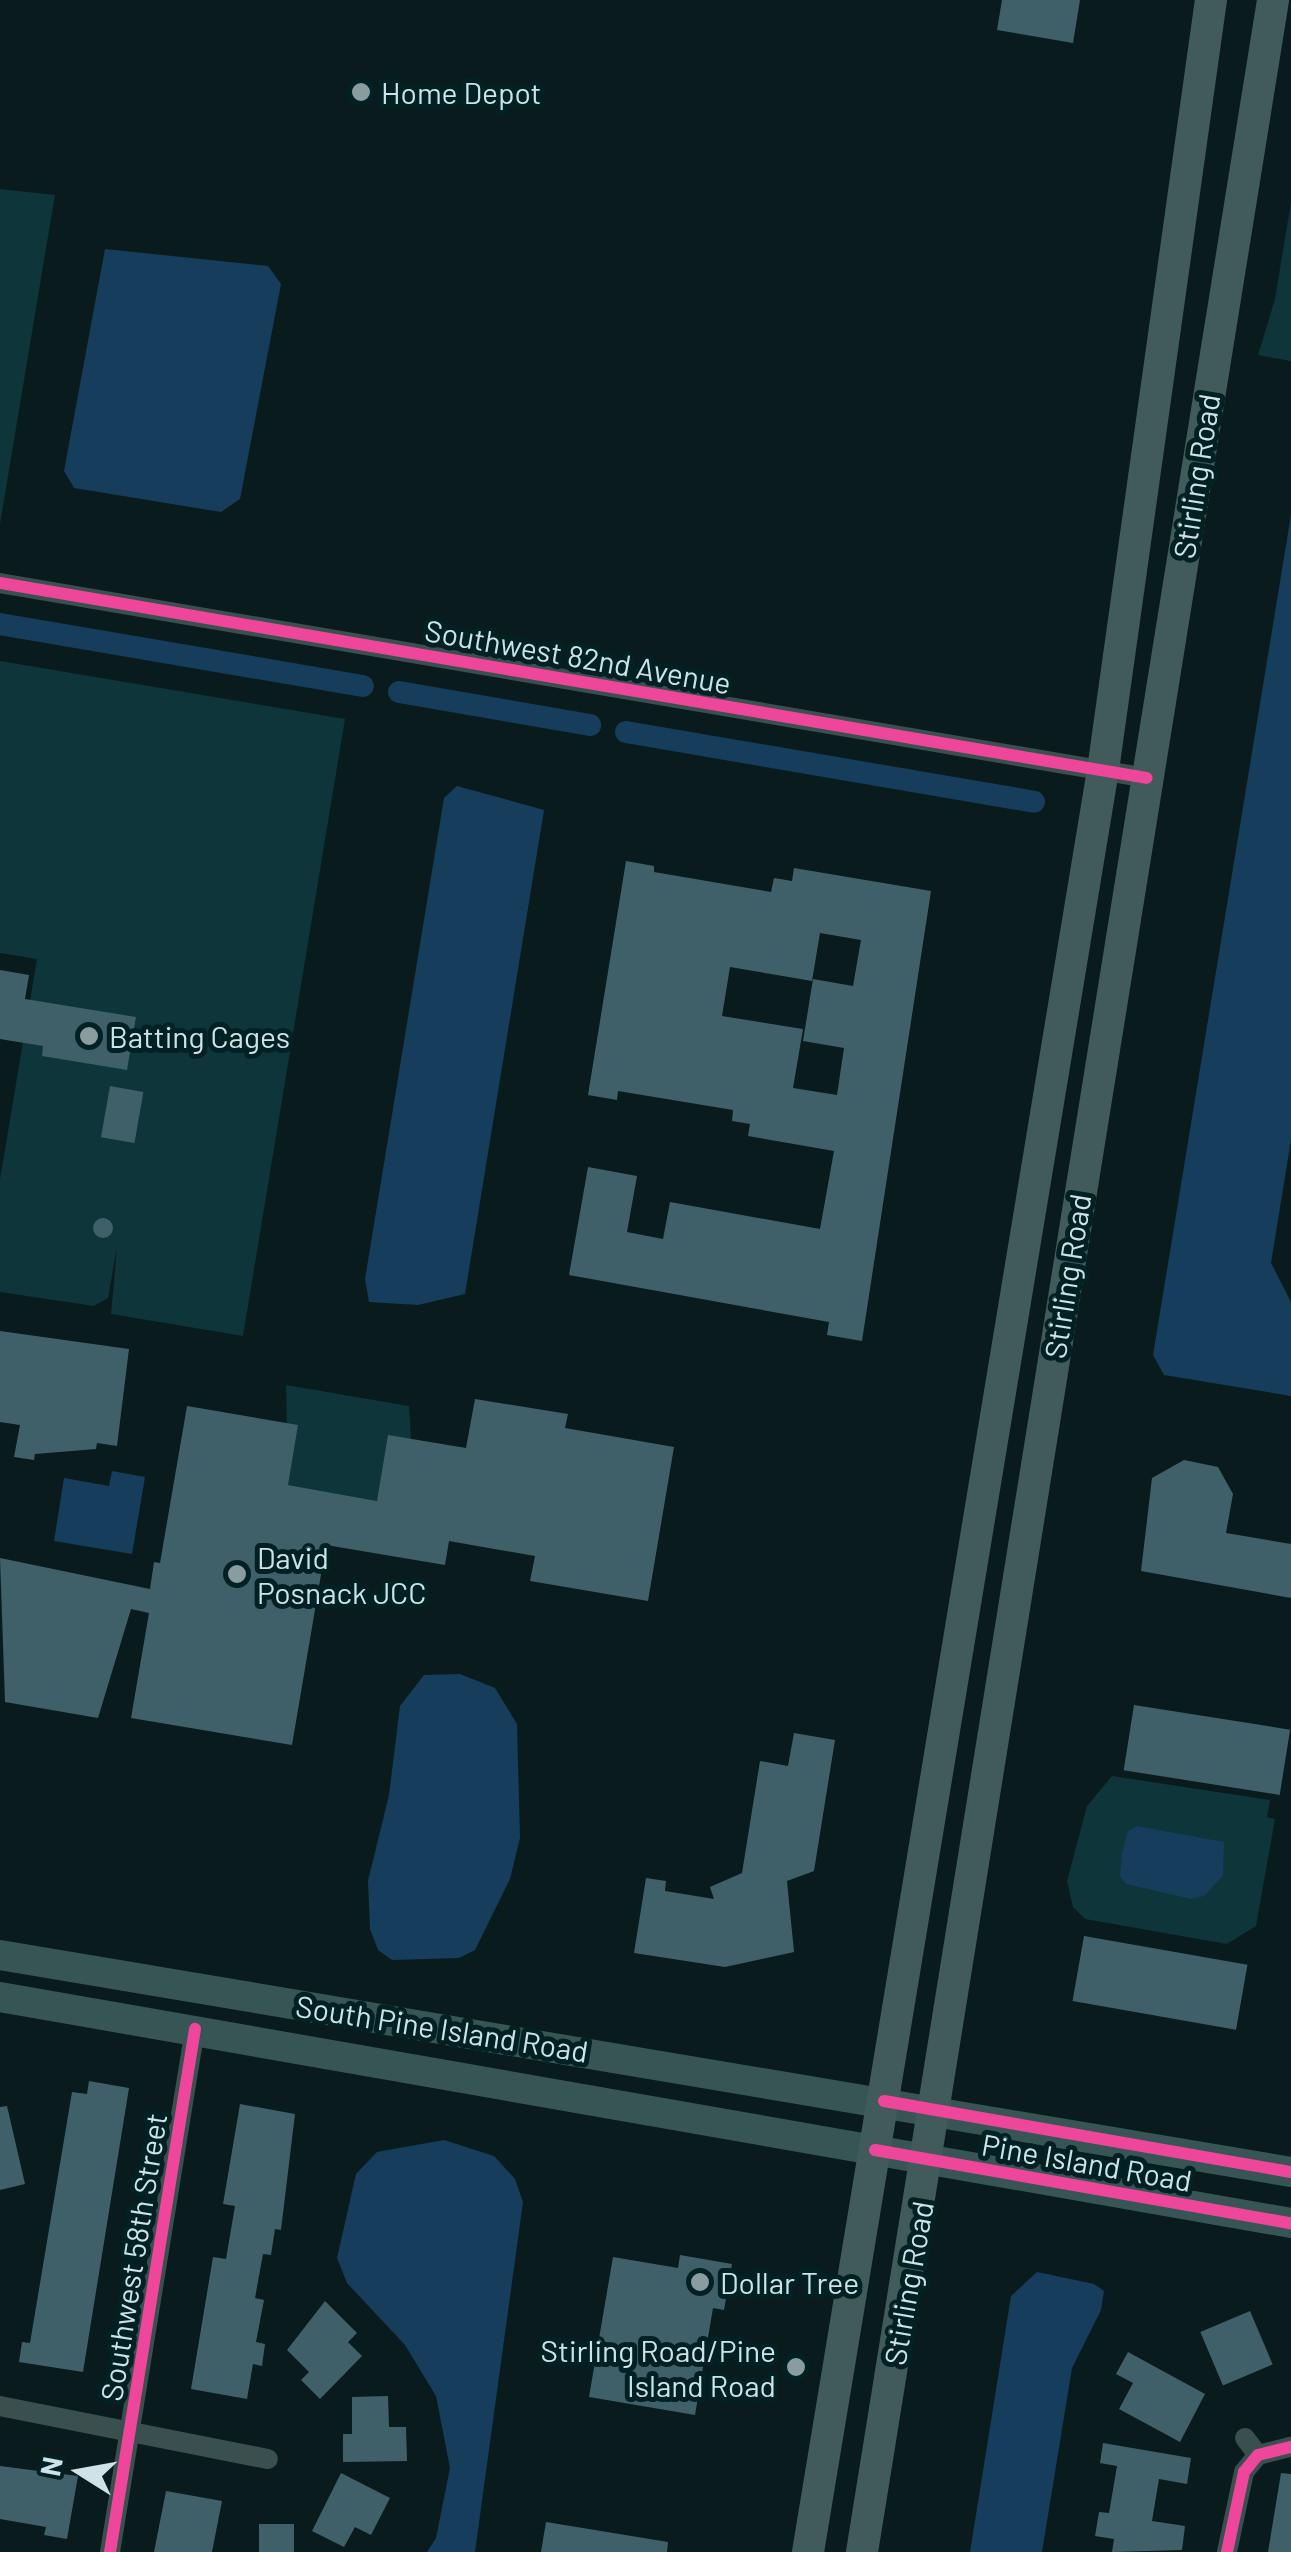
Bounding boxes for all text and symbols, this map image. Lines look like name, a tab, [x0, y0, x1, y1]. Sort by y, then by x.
place label: Home Depot	[381, 74, 542, 110]
marker: Home Depot	[350, 81, 372, 103]
street label: Stirling Road	[1165, 391, 1227, 561]
street label: Southwest 82nd Avenue	[422, 611, 734, 701]
place label: Batting Cages	[109, 1018, 290, 1054]
marker: Batting Cages	[78, 1025, 100, 1047]
street label: Stirling Road	[1036, 1191, 1098, 1361]
place label: David Posnack JCC	[257, 1539, 426, 1610]
marker: David Posnack JCC	[226, 1563, 248, 1585]
street label: South Pine Island Road	[293, 1987, 591, 2069]
street label: Southwest 58th Street	[92, 2110, 174, 2404]
street label: Pine Island Road	[979, 2126, 1195, 2198]
street label: Stirling Road	[876, 2198, 940, 2368]
place label: Dollar Tree	[720, 2264, 859, 2300]
marker: Dollar Tree	[689, 2271, 711, 2293]
place label: Stirling Road/Pine Island Road	[541, 2332, 776, 2402]
marker: Stirling Road/Pine Island Road	[785, 2356, 807, 2378]
north arrow	[30, 2422, 130, 2522]
text: N	[32, 2454, 69, 2479]

